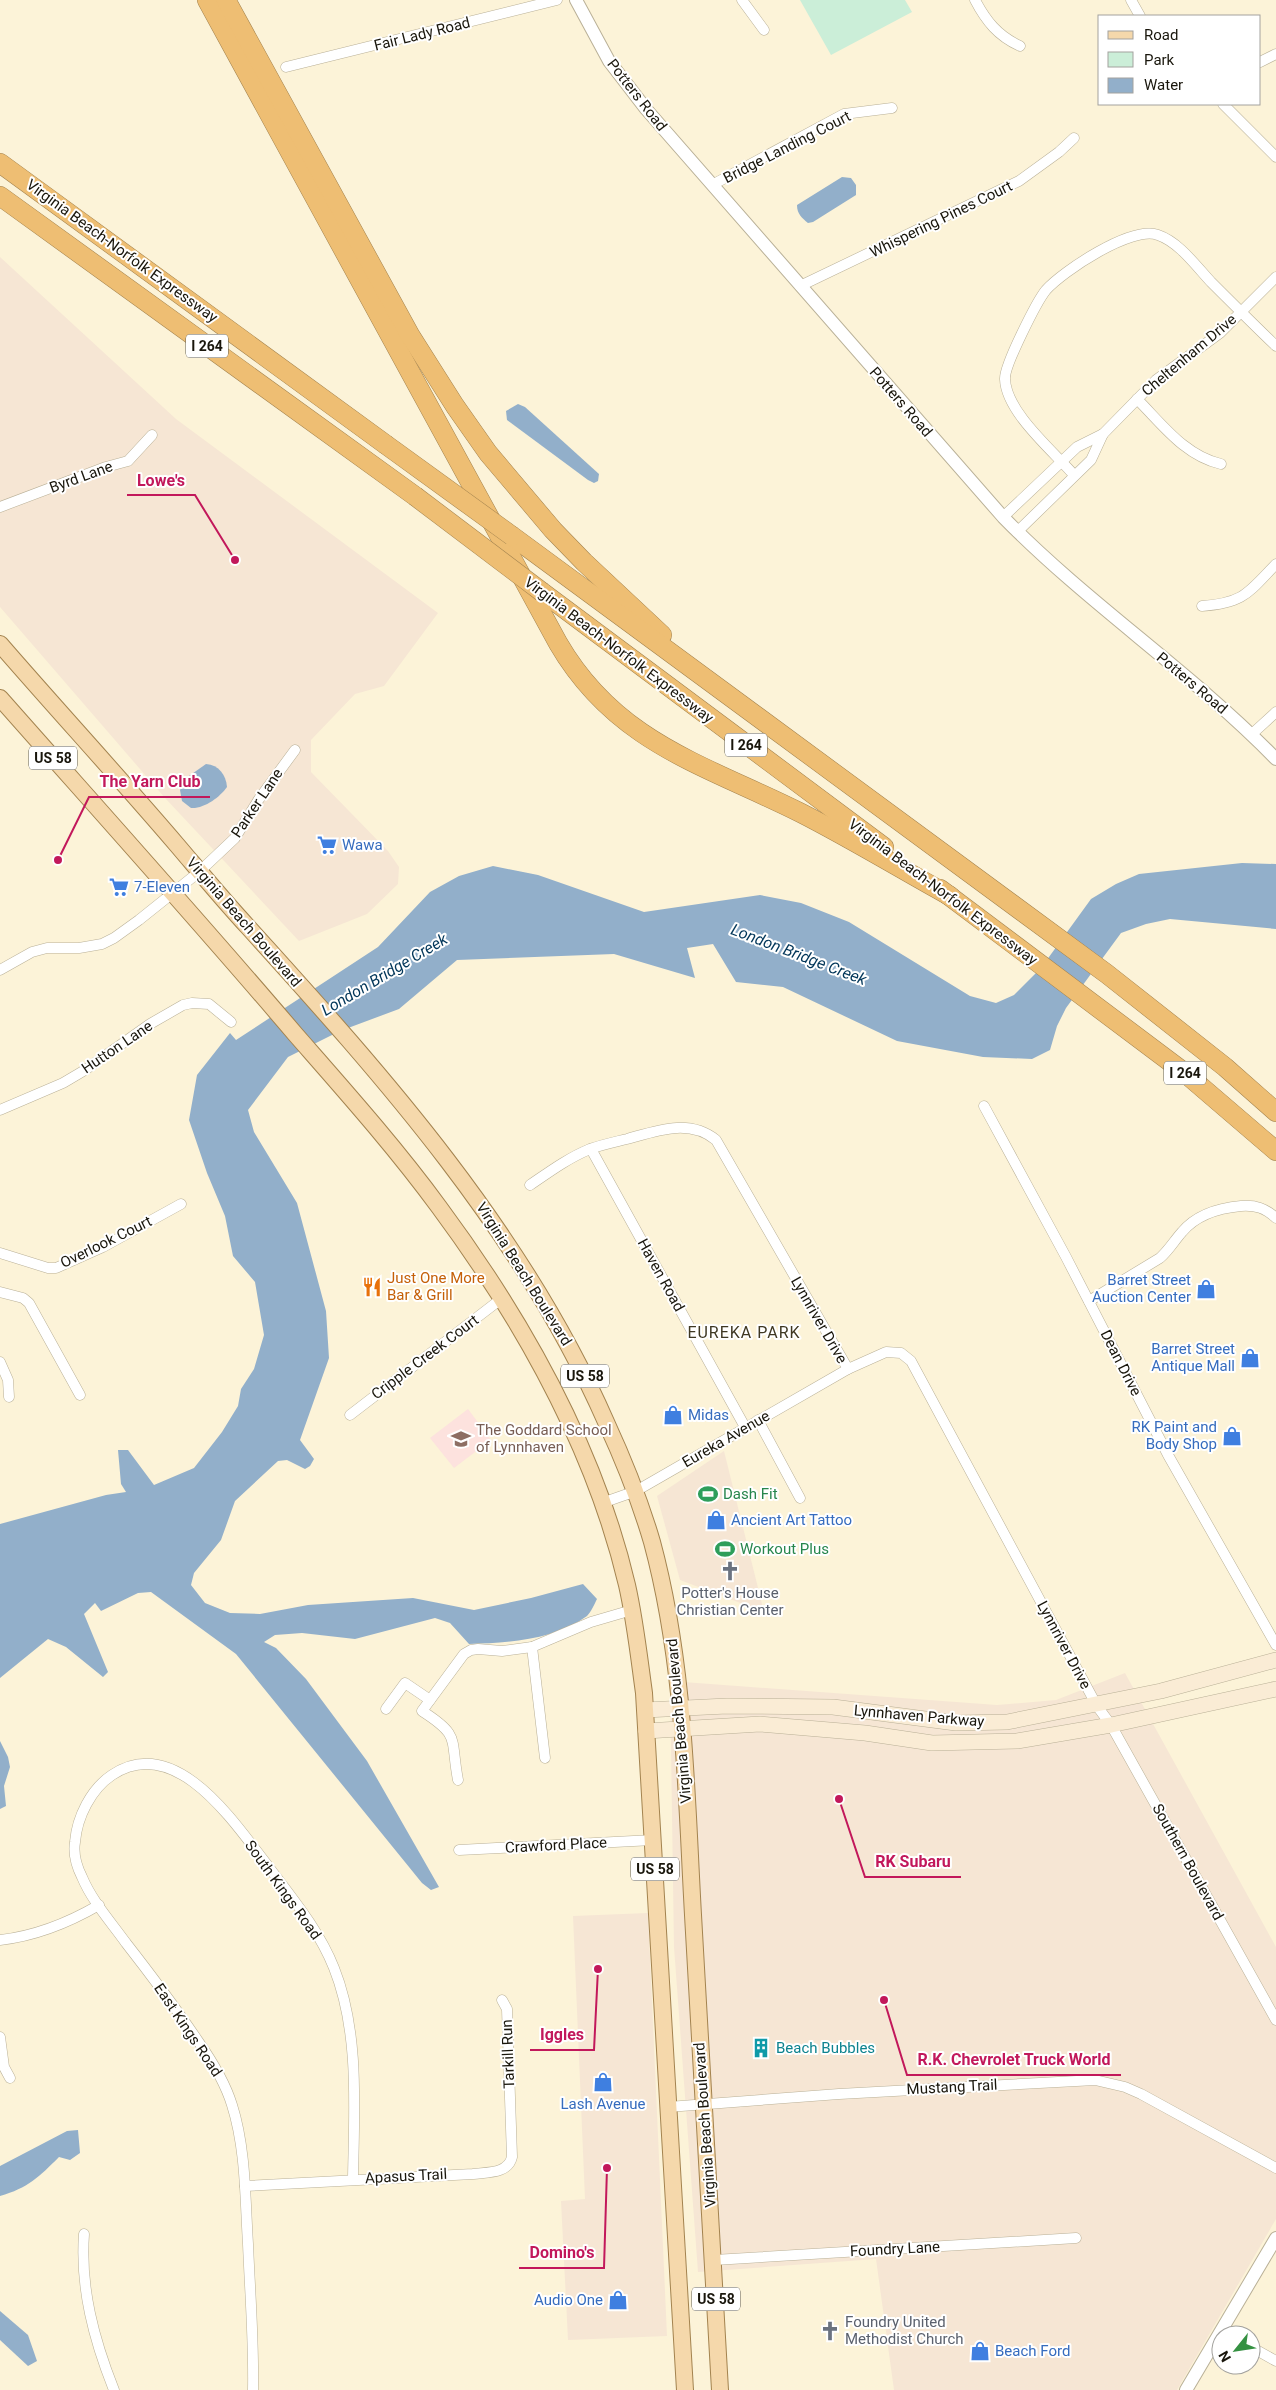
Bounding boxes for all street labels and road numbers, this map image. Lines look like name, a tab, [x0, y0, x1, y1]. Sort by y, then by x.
street label: Fair Lady Road	[372, 13, 472, 55]
street label: Potters Road	[603, 55, 671, 135]
street label: Bridge Landing Court	[720, 107, 854, 187]
street label: Virginia Beach-Norfolk Expressway	[23, 175, 221, 327]
street label: Whispering Pines Court	[867, 177, 1015, 261]
street label: Cheltenham Drive	[1138, 310, 1240, 400]
road number: I 264	[186, 334, 228, 358]
street label: Potters Road	[866, 363, 936, 441]
street label: Byrd Lane	[47, 457, 115, 497]
street label: Virginia Beach-Norfolk Expressway	[521, 573, 717, 727]
street label: Potters Road	[1153, 648, 1231, 718]
road number: I 264	[725, 734, 767, 756]
road number: US 58	[29, 746, 77, 770]
street label: Parker Lane	[227, 765, 287, 841]
street label: Virginia Beach-Norfolk Expressway	[845, 815, 1041, 969]
street label: Virginia Beach Boulevard	[183, 854, 305, 990]
street label: Hutton Lane	[78, 1017, 156, 1077]
road number: I 264	[1164, 1062, 1206, 1084]
street label: Virginia Beach Boulevard	[472, 1199, 576, 1349]
street label: Overlook Court	[57, 1212, 155, 1272]
street label: Haven Road	[634, 1236, 688, 1314]
street label: Lynnriver Drive	[787, 1273, 851, 1367]
street label: Cripple Creek Court	[368, 1311, 482, 1403]
street label: Dean Drive	[1097, 1327, 1145, 1399]
road number: US 58	[561, 1364, 609, 1388]
street label: Eureka Avenue	[679, 1407, 773, 1471]
street label: Lynnriver Drive	[1033, 1598, 1095, 1692]
street label: Virginia Beach Boulevard	[663, 1638, 695, 1804]
street label: Lynnhaven Parkway	[853, 1701, 985, 1731]
street label: Southern Boulevard	[1149, 1801, 1227, 1923]
street label: Crawford Place	[505, 1833, 607, 1857]
street label: South Kings Road	[241, 1837, 325, 1943]
road number: US 58	[631, 1858, 679, 1880]
street label: East Kings Road	[150, 1980, 226, 2080]
street label: Tarkill Run	[498, 2019, 518, 2089]
street label: Virginia Beach Boulevard	[690, 2042, 720, 2208]
street label: Mustang Trail	[906, 2076, 998, 2098]
street label: Apasus Trail	[364, 2165, 448, 2187]
street label: Foundry Lane	[849, 2238, 941, 2260]
road number: US 58	[692, 2288, 740, 2310]

